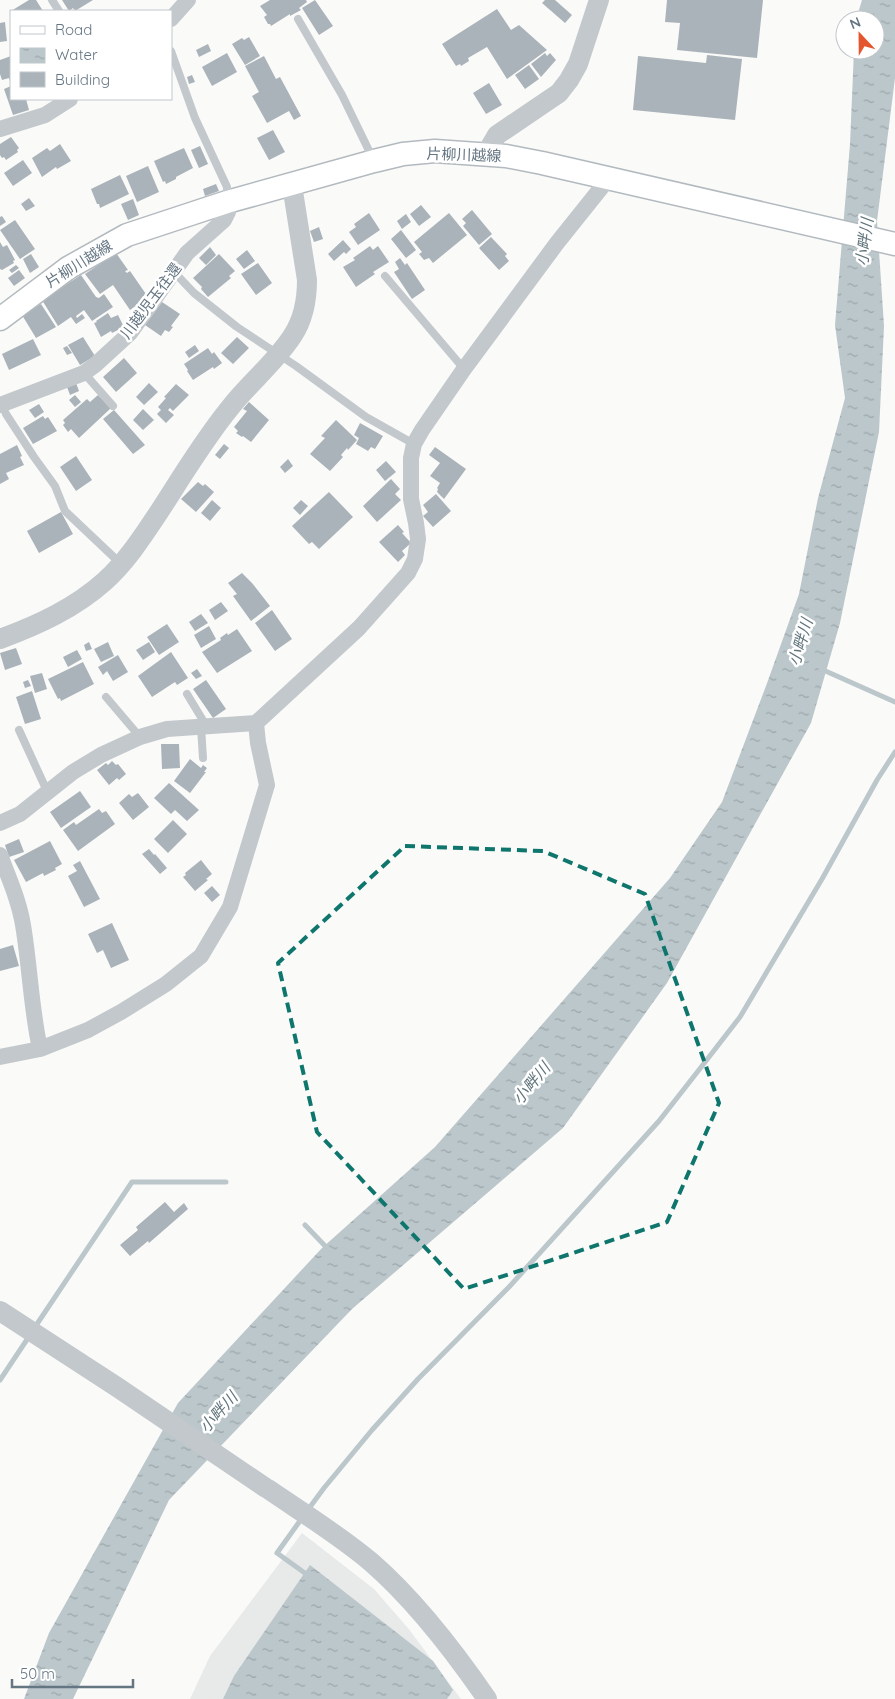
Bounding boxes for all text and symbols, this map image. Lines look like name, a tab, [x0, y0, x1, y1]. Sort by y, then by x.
legend	[10, 10, 172, 100]
north arrow	[835, 10, 885, 60]
text: N	[847, 13, 863, 33]
text: Road	[55, 20, 92, 39]
text: Water	[55, 45, 98, 64]
text: Building	[55, 70, 110, 89]
street label: 片柳川越線	[426, 144, 502, 165]
water label: 小畔川	[851, 215, 877, 267]
street label: 片柳川越線	[42, 236, 116, 292]
street label: 川越児玉往還	[116, 259, 185, 342]
water label: 小畔川	[783, 614, 817, 668]
water label: 小畔川	[508, 1057, 555, 1108]
water label: 小畔川	[195, 1386, 243, 1437]
scale bar	[12, 1656, 134, 1688]
text: 50 m	[20, 1664, 55, 1683]

